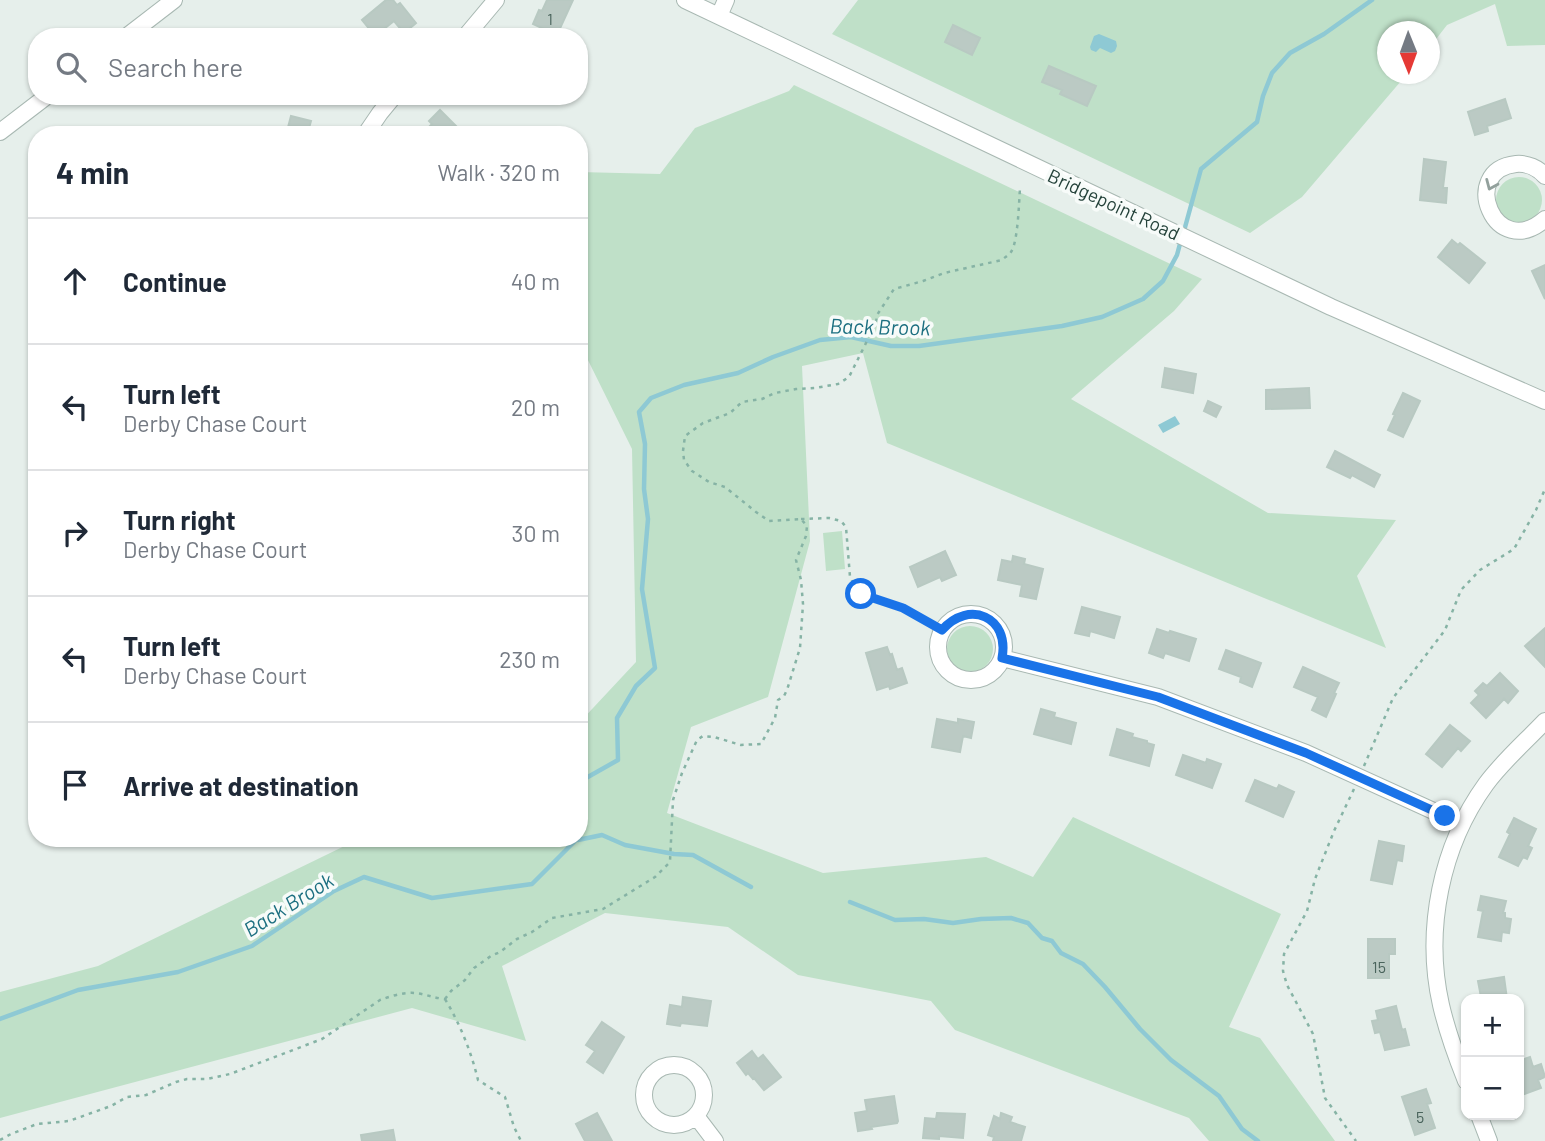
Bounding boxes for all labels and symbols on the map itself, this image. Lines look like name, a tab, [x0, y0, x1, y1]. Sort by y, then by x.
house number: 1	[547, 9, 553, 28]
north arrow	[1377, 21, 1440, 84]
street label: Bridgepoint Road	[1044, 163, 1184, 245]
one-way arrow	[1486, 178, 1500, 190]
water label: Back Brook	[829, 313, 931, 339]
route start	[845, 578, 876, 609]
route end	[1429, 800, 1460, 831]
water label: Back Brook	[239, 866, 338, 941]
house number: 15	[1372, 957, 1386, 976]
house number: 5	[1416, 1107, 1424, 1126]

